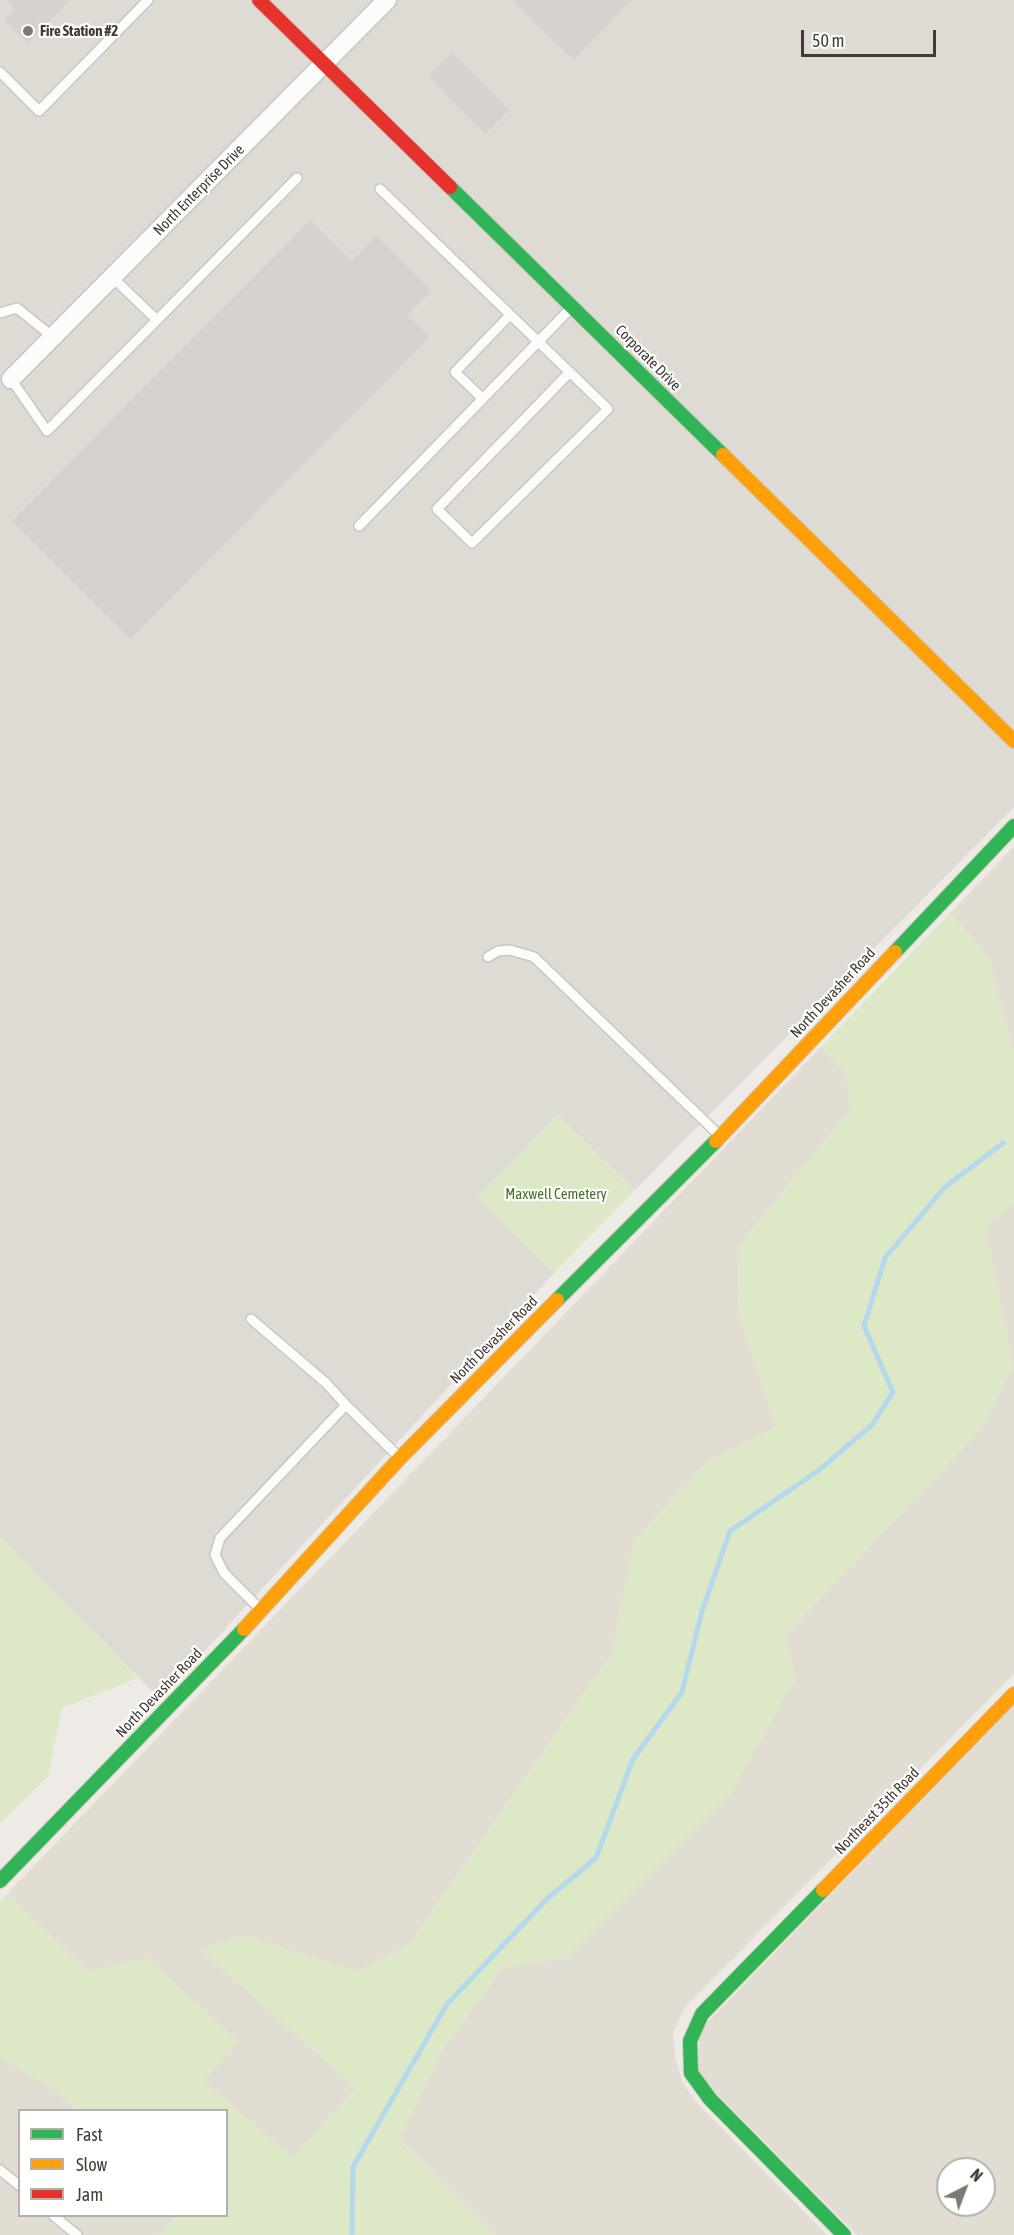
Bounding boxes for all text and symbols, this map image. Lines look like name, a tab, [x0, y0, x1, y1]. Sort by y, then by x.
scale bar	[804, 18, 939, 56]
place label: Fire Station #2	[40, 22, 118, 40]
marker: Fire Station #2	[21, 24, 35, 38]
text: 50 m	[812, 30, 844, 51]
street label: North Enterprise Drive	[150, 141, 248, 239]
street label: Corporate Drive	[611, 321, 685, 395]
street label: North Devasher Road	[787, 944, 879, 1042]
park label: Maxwell Cemetery	[505, 1185, 607, 1203]
street label: North Devasher Road	[446, 1292, 542, 1388]
street label: North Devasher Road	[112, 1645, 206, 1741]
street label: Northeast 35th Road	[831, 1764, 923, 1858]
legend	[18, 2109, 228, 2217]
text: Fast	[76, 2124, 103, 2145]
text: Slow	[76, 2154, 107, 2175]
north arrow	[936, 2157, 996, 2217]
text: N	[967, 2165, 986, 2185]
text: Jam	[76, 2184, 103, 2205]

